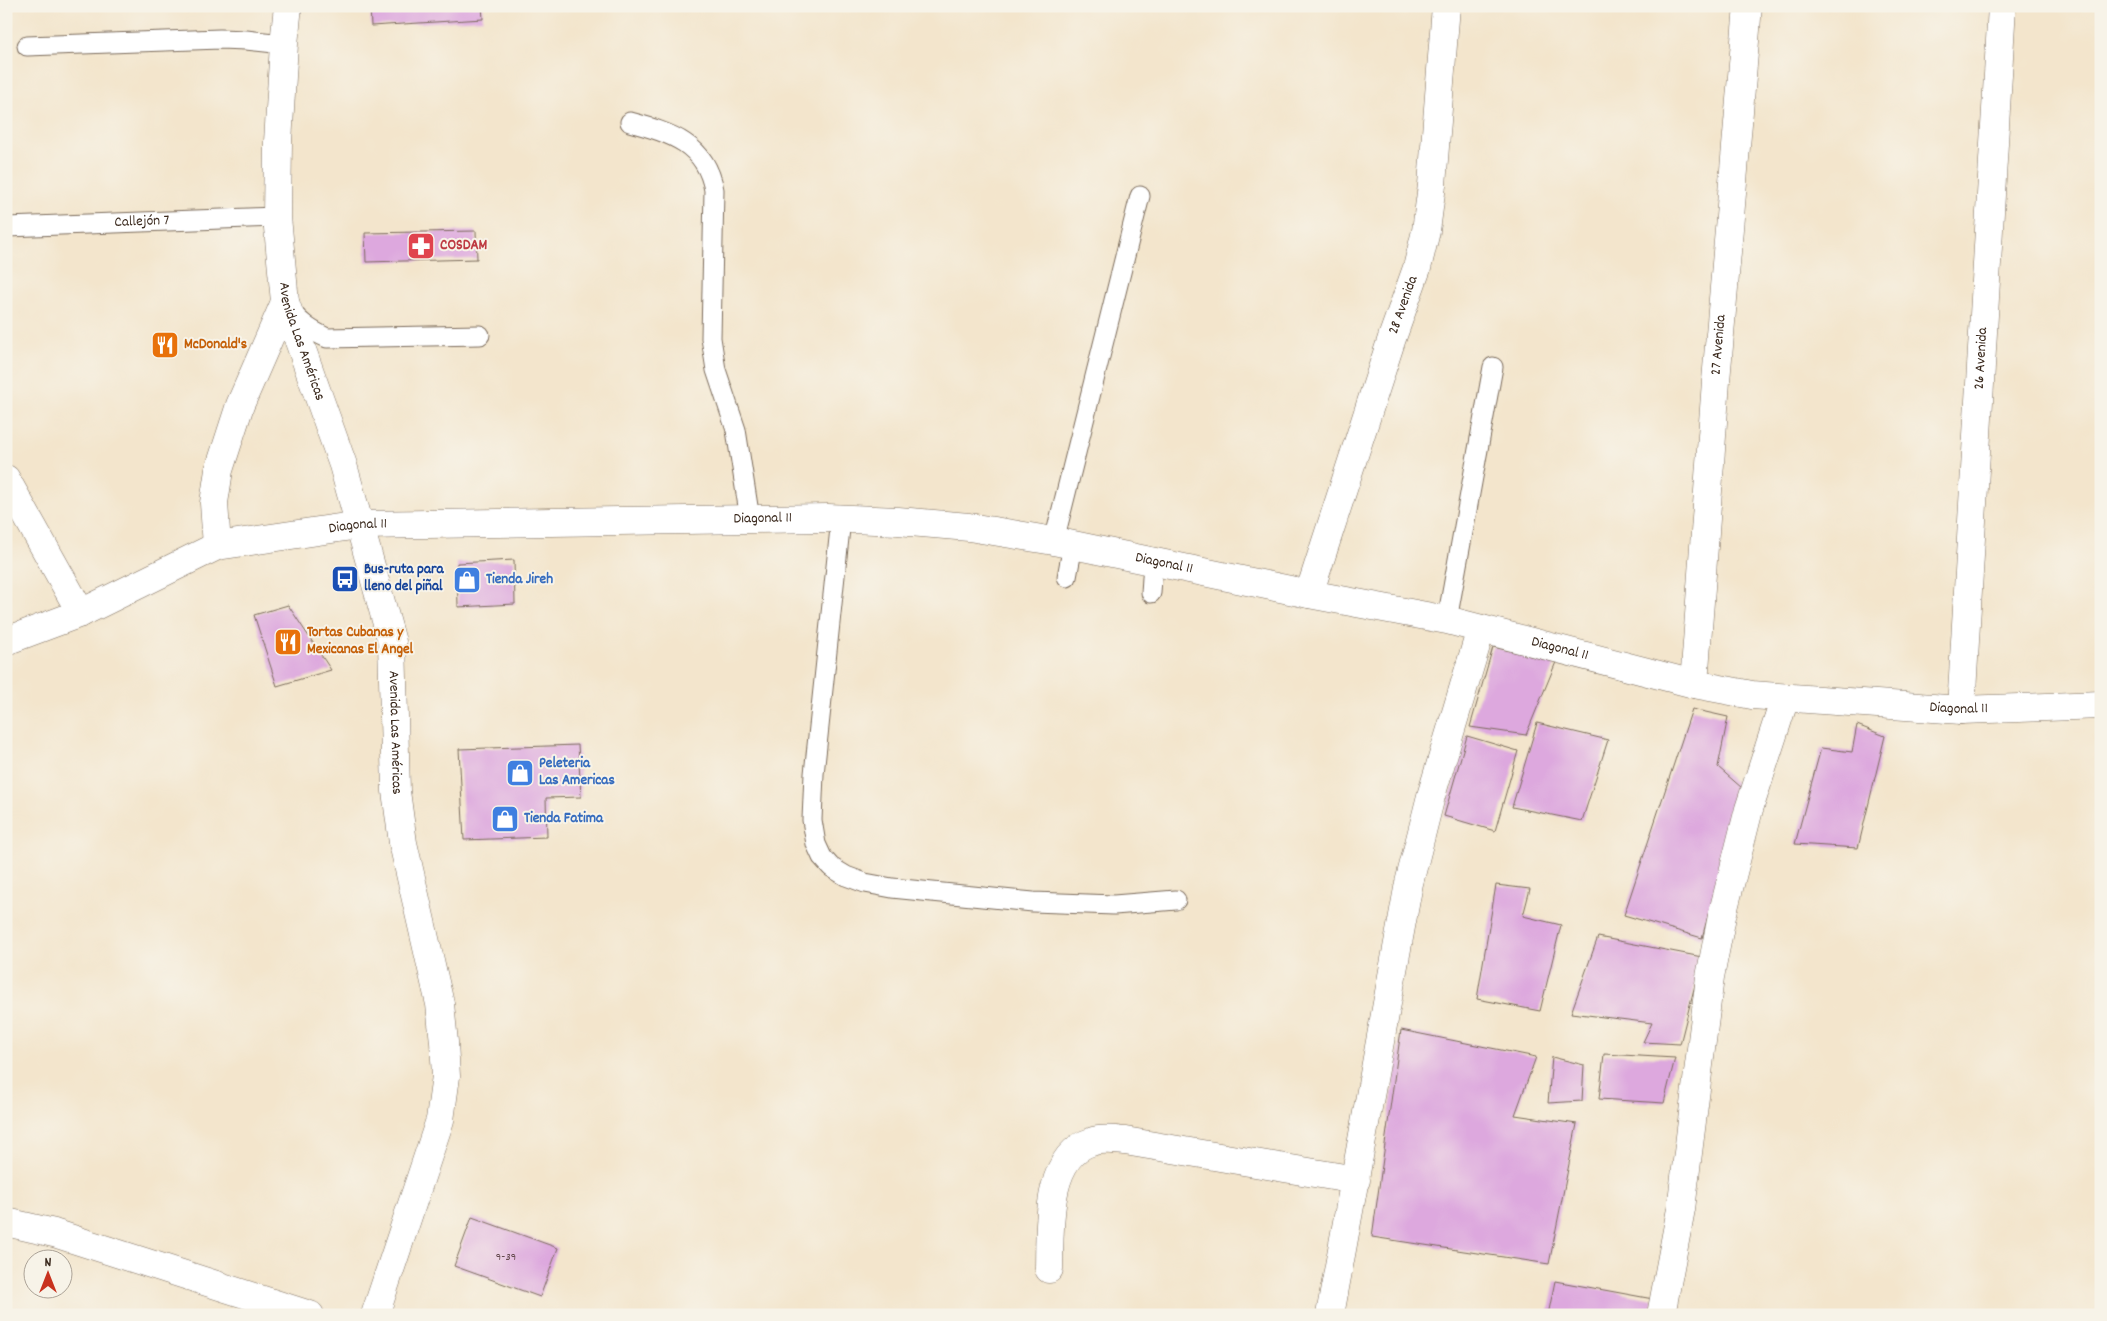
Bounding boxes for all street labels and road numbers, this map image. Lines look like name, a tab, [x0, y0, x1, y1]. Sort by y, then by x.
street label: Callejón 7	[114, 210, 170, 234]
street label: 28 Avenida	[1383, 272, 1425, 338]
street label: Avenida Las Américas	[272, 281, 330, 404]
street label: 27 Avenida	[1706, 313, 1733, 376]
street label: 26 Avenida	[1969, 326, 1994, 390]
street label: Diagonal 11	[733, 508, 792, 530]
street label: Diagonal 11	[327, 514, 387, 540]
street label: Diagonal 11	[1133, 547, 1195, 581]
street label: Diagonal 11	[1529, 631, 1591, 667]
street label: Avenida Las Américas	[382, 670, 407, 796]
street label: Diagonal 11	[1929, 697, 1988, 721]

